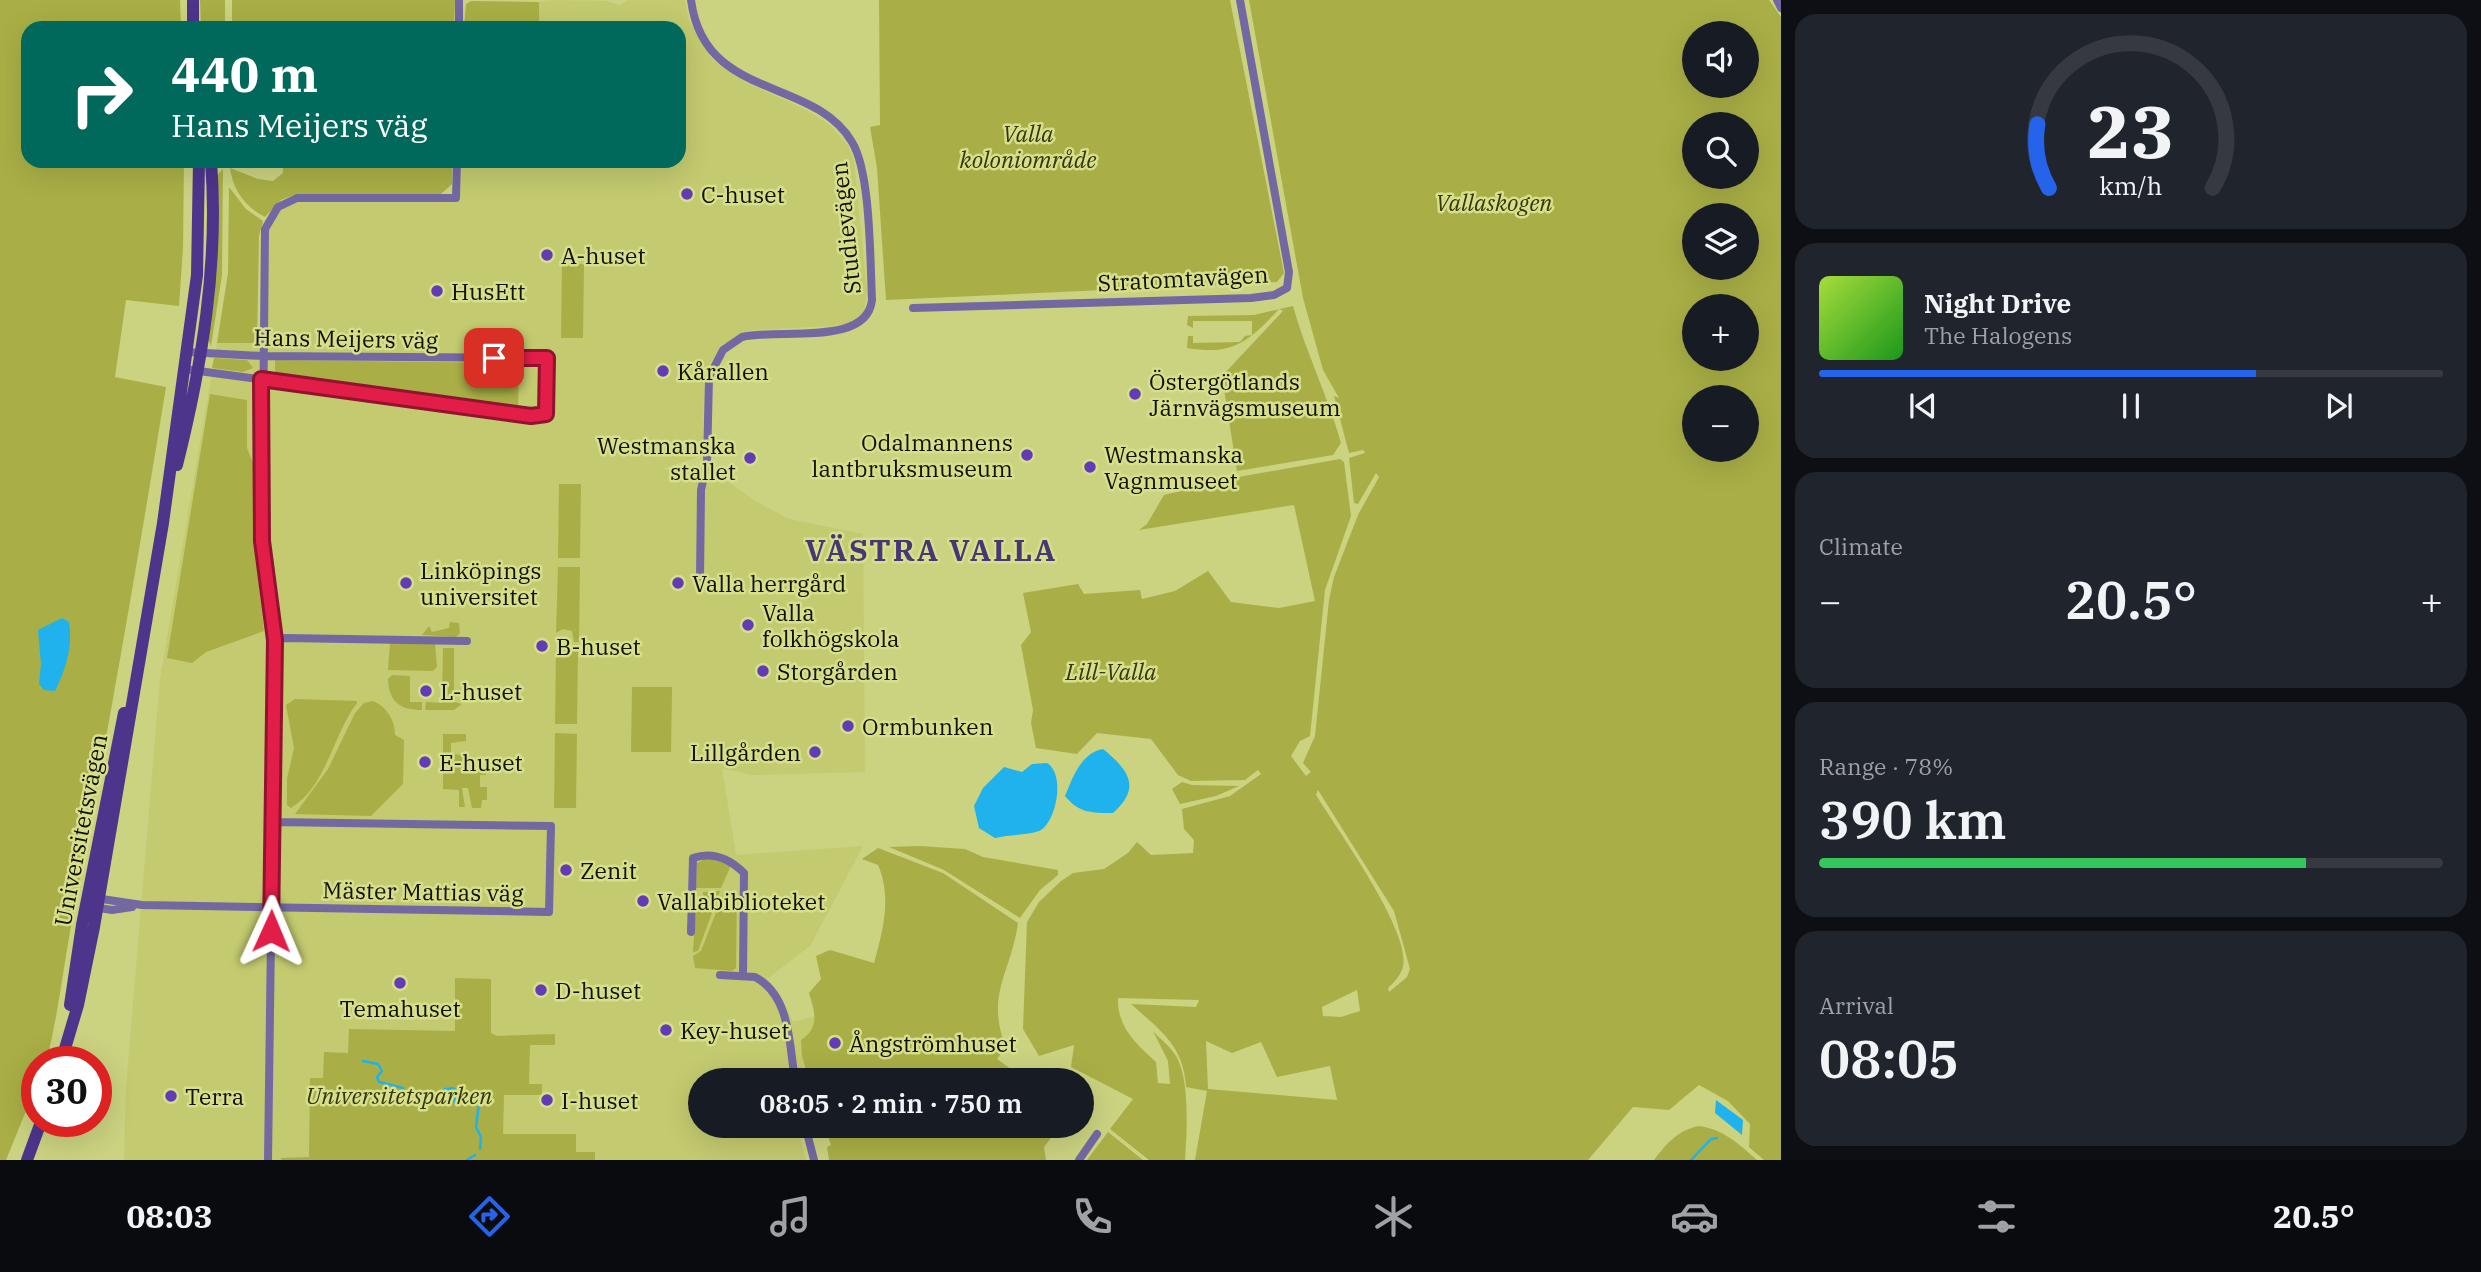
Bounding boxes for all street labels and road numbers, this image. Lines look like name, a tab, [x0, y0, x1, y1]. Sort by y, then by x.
street label: Studievägen	[823, 160, 867, 296]
street label: Stratomtavägen	[1097, 259, 1269, 297]
street label: Hans Meijers väg	[253, 321, 439, 355]
street label: Universitetsvägen	[47, 731, 113, 929]
street label: Mäster Mattias väg	[322, 874, 524, 908]

